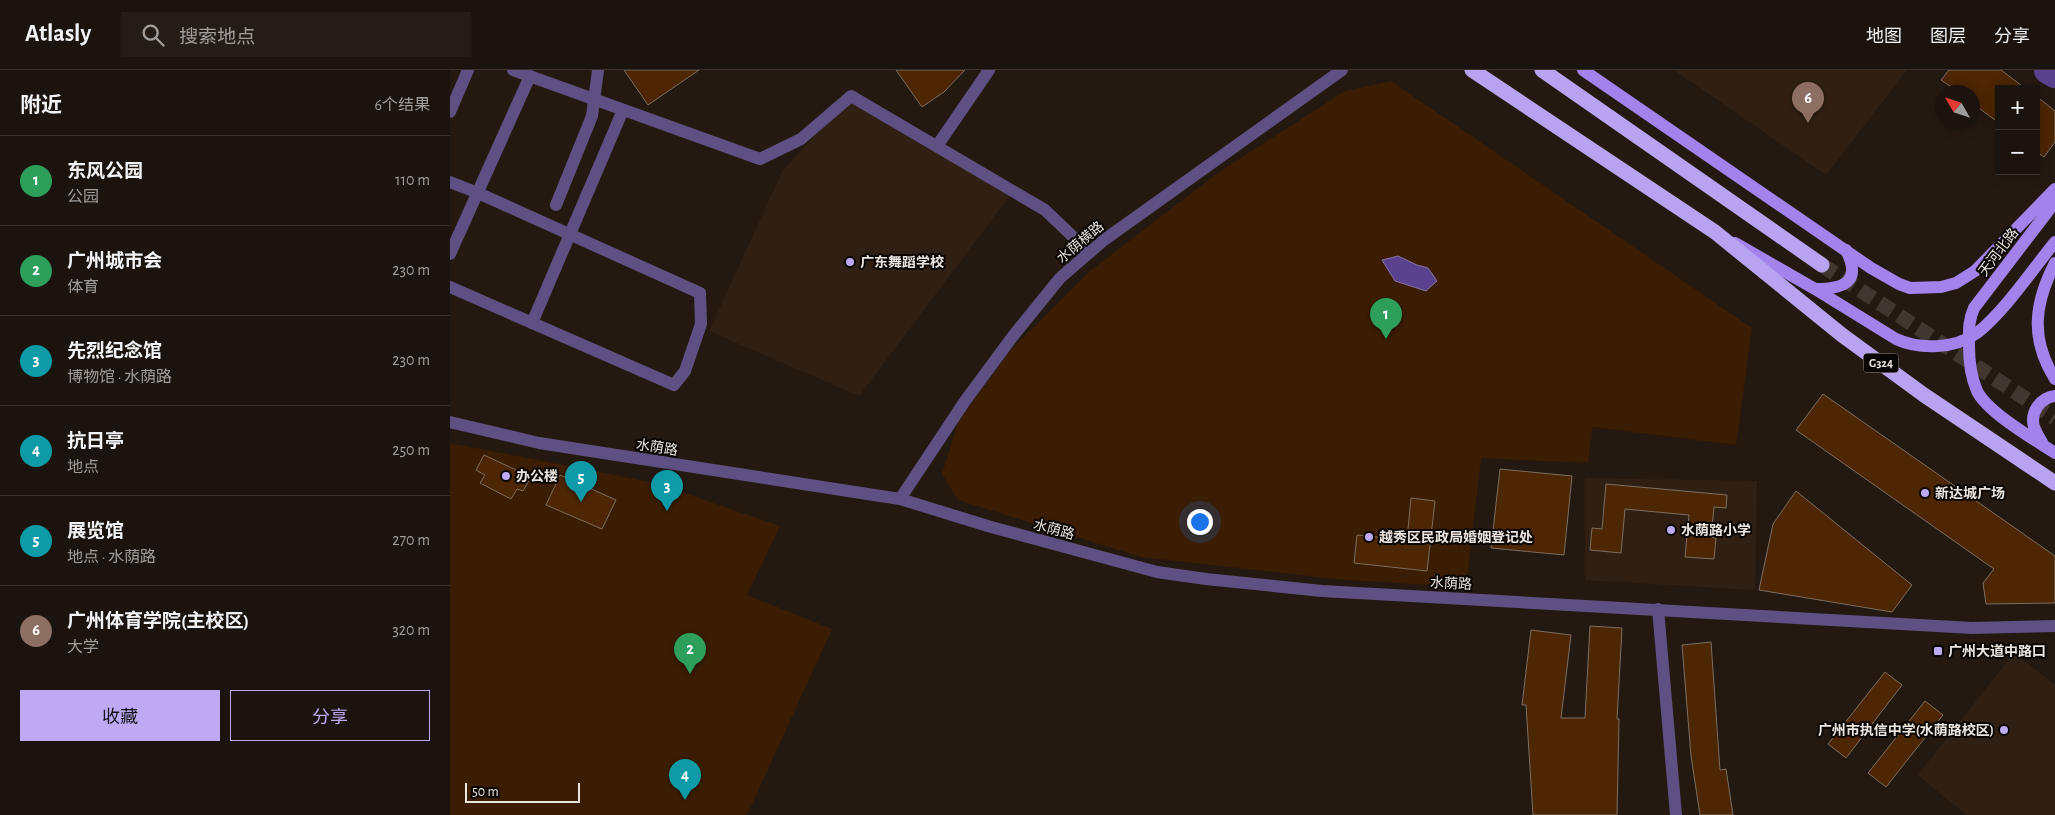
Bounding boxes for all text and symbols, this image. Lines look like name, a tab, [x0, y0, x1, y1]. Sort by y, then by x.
search box	[121, 12, 471, 57]
icon: search	[139, 21, 167, 49]
text: Atlasly	[25, 22, 91, 46]
text: 搜索地点	[179, 28, 255, 47]
text: 地图	[1866, 28, 1902, 46]
text: 图层	[1930, 28, 1966, 46]
text: 分享	[1994, 28, 2030, 46]
pin: 6	[1792, 82, 1824, 123]
north arrow	[1935, 85, 1980, 130]
map controls	[1995, 85, 2040, 175]
button: +	[1995, 85, 2040, 130]
text: 附近	[20, 95, 62, 116]
text: 6个结果	[374, 97, 430, 113]
button: −	[1995, 130, 2040, 175]
text: 东风公园	[67, 162, 143, 181]
text: 1	[33, 172, 39, 188]
text: 110 m	[395, 172, 430, 188]
text: 公园	[67, 189, 99, 205]
street label: 水荫横路	[1054, 219, 1107, 266]
street label: 天河北路	[1975, 225, 2021, 279]
text: 广州城市会	[67, 252, 162, 271]
place label: 广东舞蹈学校	[860, 254, 944, 270]
marker: 广东舞蹈学校	[844, 256, 856, 268]
text: 2	[32, 262, 40, 278]
text: 230 m	[392, 262, 430, 278]
text: 体育	[67, 279, 99, 295]
pin: 1	[1370, 298, 1402, 339]
text: 先烈纪念馆	[67, 342, 162, 361]
text: 3	[33, 352, 39, 368]
text: 230 m	[392, 352, 430, 368]
road number: G324	[1864, 354, 1898, 372]
text: 博物馆 · 水荫路	[67, 369, 172, 385]
text: 抗日亭	[67, 432, 124, 451]
street label: 水荫路	[635, 437, 679, 458]
text: 4	[32, 442, 40, 458]
text: 250 m	[392, 442, 430, 458]
text: 地点	[67, 459, 99, 475]
pin: 5	[565, 461, 597, 502]
place label: 办公楼	[516, 469, 558, 484]
marker: 办公楼	[500, 470, 512, 482]
pin: 3	[651, 470, 683, 511]
place label: 新达城广场	[1935, 485, 2005, 501]
marker: 新达城广场	[1919, 487, 1931, 499]
your location	[1187, 509, 1213, 535]
street label: 水荫路	[1032, 517, 1076, 542]
text: 展览馆	[67, 522, 124, 541]
place label: 水荫路小学	[1681, 523, 1751, 538]
marker: 水荫路小学	[1665, 524, 1677, 536]
place label: 越秀区民政局婚姻登记处	[1379, 529, 1533, 545]
marker: 越秀区民政局婚姻登记处	[1363, 531, 1375, 543]
text: 5	[33, 532, 39, 548]
text: 270 m	[392, 532, 430, 548]
text: 地点 · 水荫路	[67, 549, 156, 565]
street label: 水荫路	[1430, 575, 1472, 592]
text: 广州体育学院(主校区)	[67, 612, 249, 631]
text: 6	[32, 622, 40, 638]
text: 320 m	[392, 622, 430, 638]
pin: 2	[674, 633, 706, 674]
text: 大学	[67, 639, 99, 655]
place label: 广州大道中路口	[1948, 643, 2046, 659]
marker: 广州大道中路口	[1932, 645, 1944, 657]
button: 收藏	[20, 690, 220, 741]
button: 分享	[230, 690, 430, 741]
place label: 广州市执信中学(水荫路校区)	[1818, 722, 1994, 738]
marker: 广州市执信中学(水荫路校区)	[1998, 724, 2010, 736]
pin: 4	[669, 759, 701, 800]
scale bar	[465, 780, 580, 803]
text: 50 m	[472, 785, 499, 799]

